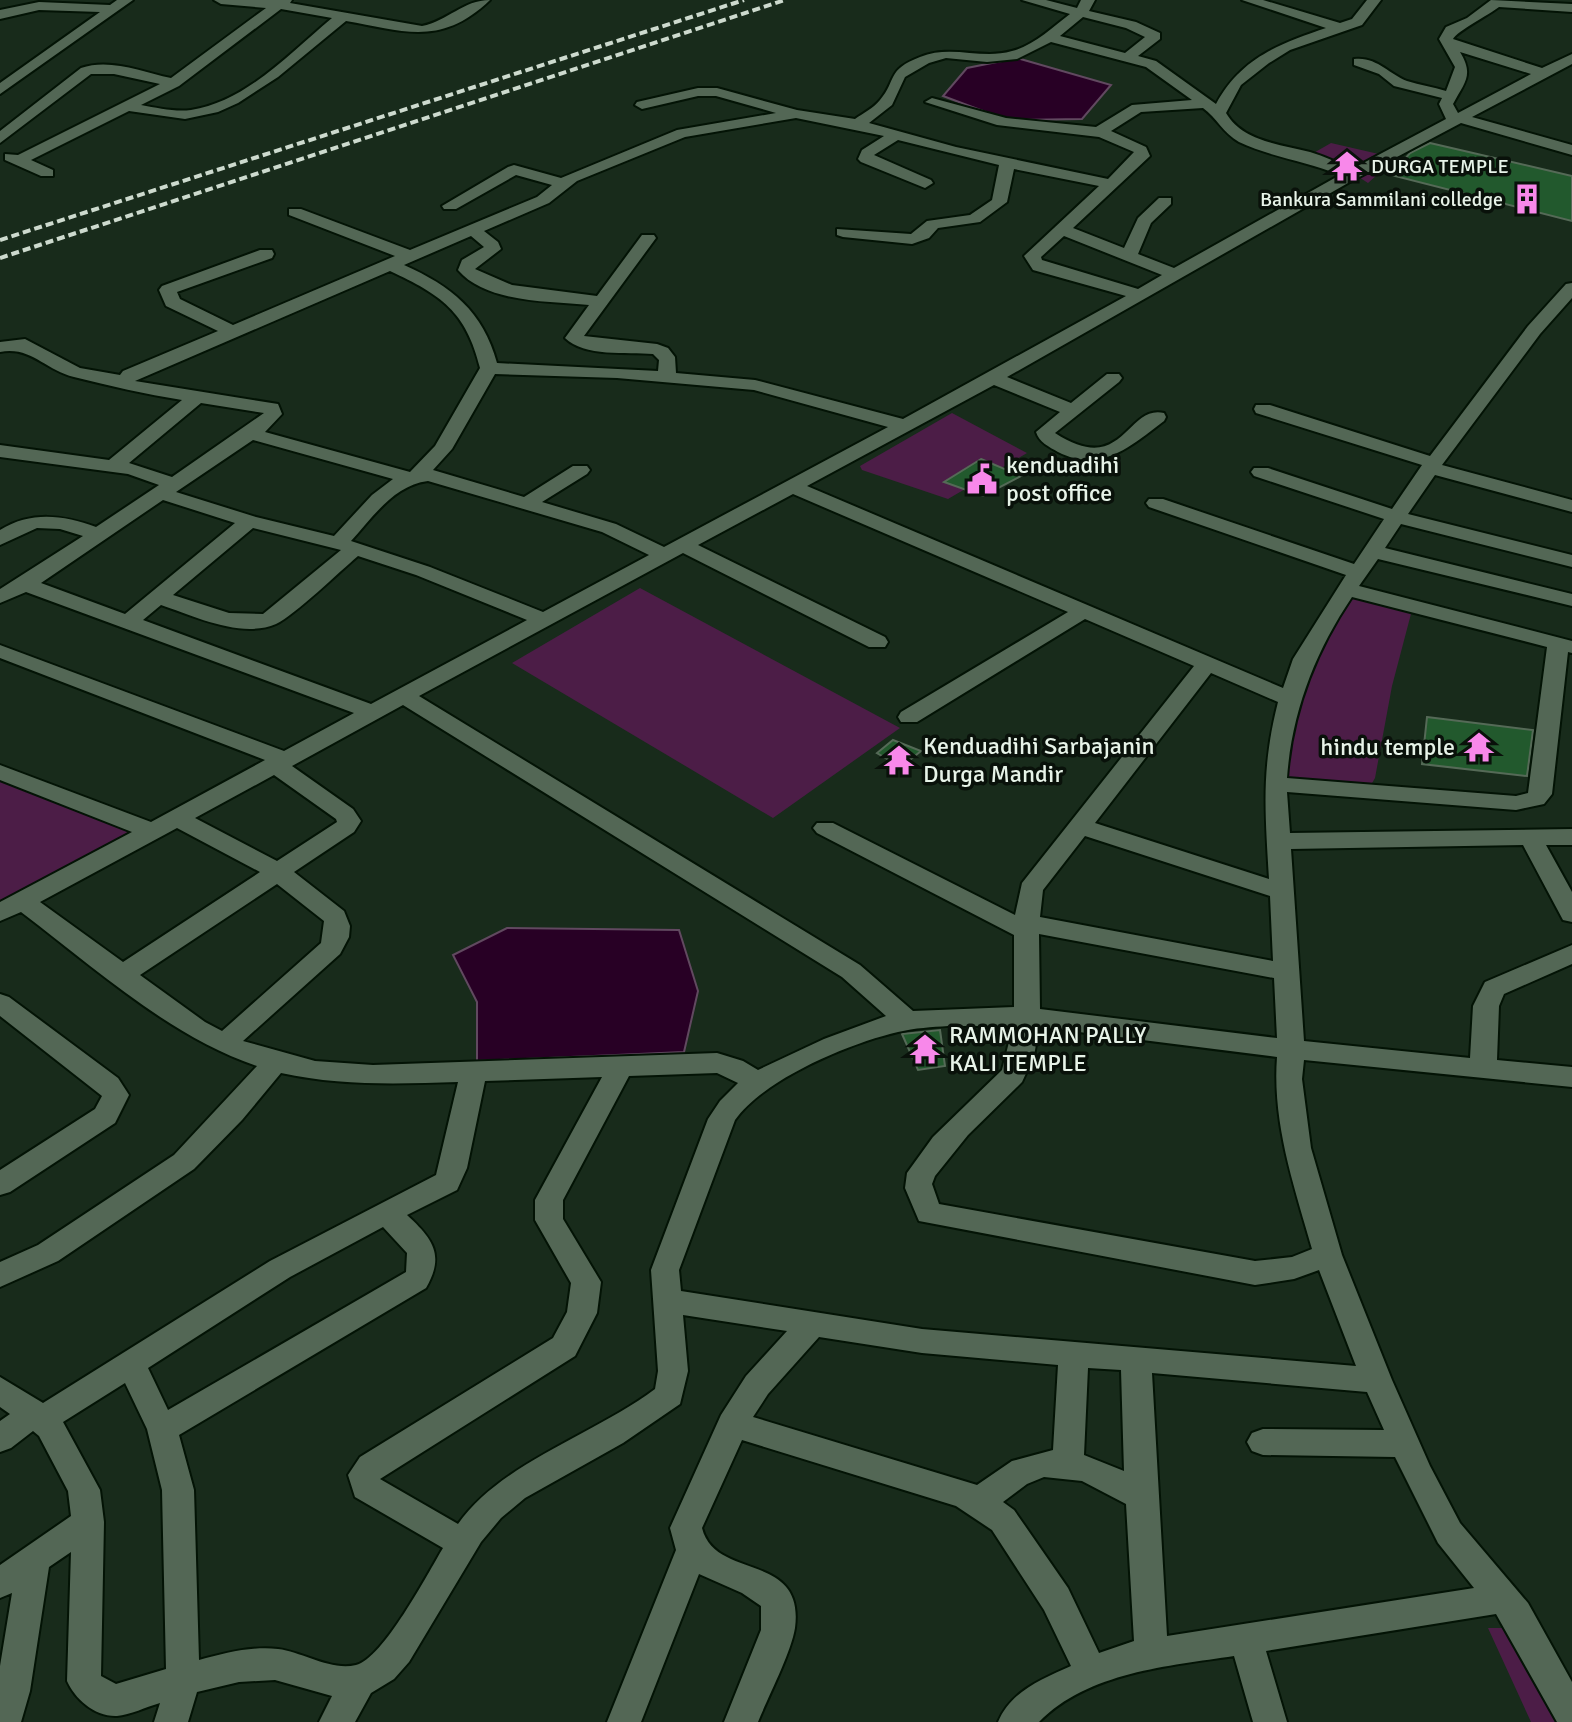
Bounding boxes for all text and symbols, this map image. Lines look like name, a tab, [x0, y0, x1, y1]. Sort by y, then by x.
temple icon: DURGA TEMPLE	[1330, 149, 1364, 183]
place label: DURGA TEMPLE	[1371, 154, 1509, 179]
building icon: Bankura Sammilani colledge	[1510, 182, 1544, 216]
place label: Bankura Sammilani colledge	[1260, 187, 1503, 212]
place label: kenduadihi post office	[1006, 450, 1119, 508]
public building icon: kenduadihi post office	[965, 462, 999, 496]
temple icon: hindu temple	[1462, 730, 1496, 764]
place label: Kenduadihi Sarbajanin Durga Mandir	[923, 731, 1155, 789]
place label: hindu temple	[1320, 732, 1455, 762]
temple icon: Kenduadihi Sarbajanin Durga Mandir	[882, 743, 916, 777]
place label: RAMMOHAN PALLY KALI TEMPLE	[949, 1020, 1146, 1078]
temple icon: RAMMOHAN PALLY KALI TEMPLE	[908, 1032, 942, 1066]

